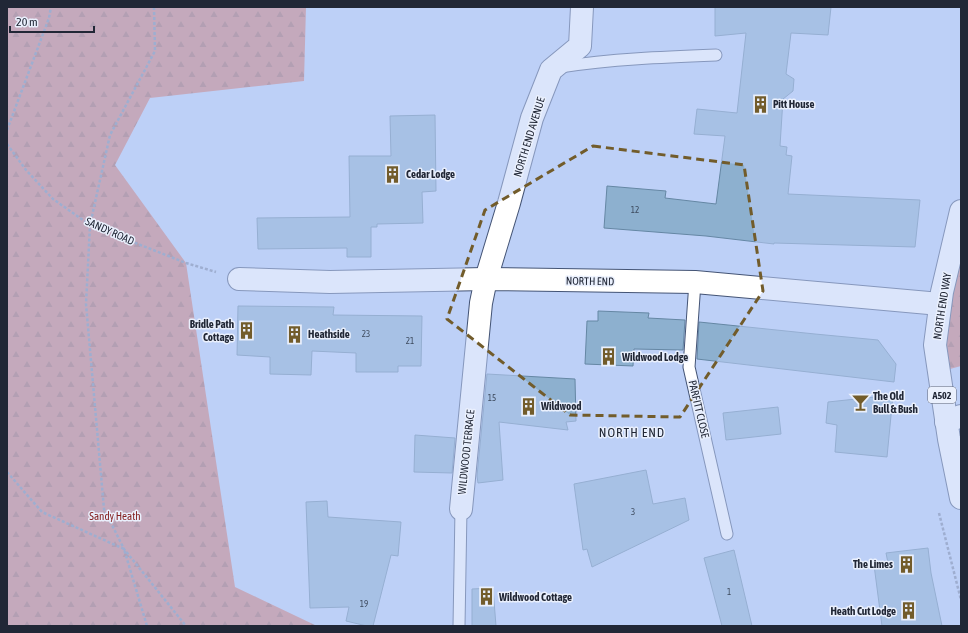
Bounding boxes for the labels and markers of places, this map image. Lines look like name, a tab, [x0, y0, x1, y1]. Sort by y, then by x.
building icon: Pitt House	[750, 94, 770, 114]
place label: Pitt House	[773, 98, 814, 110]
building icon: Cedar Lodge	[383, 164, 403, 184]
place label: Cedar Lodge	[406, 168, 455, 180]
place label: Bridle Path Cottage	[190, 318, 234, 343]
building icon: Bridle Path Cottage	[237, 320, 257, 340]
building icon: Heathside	[285, 324, 305, 344]
place label: Heathside	[308, 328, 350, 340]
building icon: Wildwood Lodge	[599, 347, 619, 367]
place label: Wildwood Lodge	[621, 351, 688, 363]
place label: The Old Bull & Bush	[873, 390, 918, 415]
bar icon: The Old Bull & Bush	[850, 392, 870, 412]
building icon: Wildwood	[518, 396, 538, 416]
place label: Wildwood	[540, 400, 582, 412]
building icon: The Limes	[896, 554, 916, 574]
place label: The Limes	[853, 558, 893, 570]
building icon: Wildwood Cottage	[476, 587, 496, 607]
place label: Wildwood Cottage	[498, 591, 572, 603]
building icon: Heath Cut Lodge	[899, 601, 919, 621]
place label: Heath Cut Lodge	[830, 605, 896, 617]

